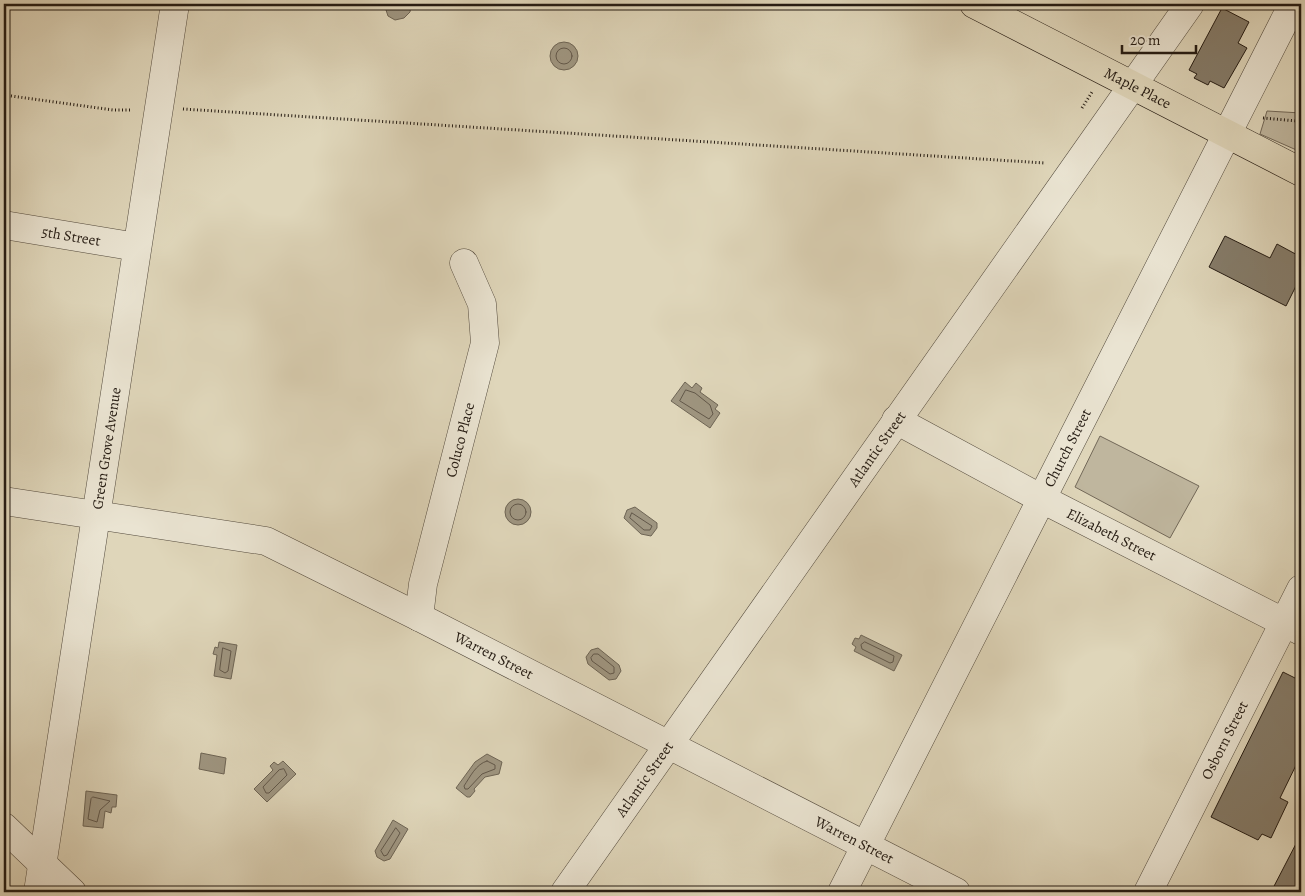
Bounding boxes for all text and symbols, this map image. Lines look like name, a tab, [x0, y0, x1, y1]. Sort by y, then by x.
scale bar	[1122, 22, 1196, 54]
text: 20 m	[1130, 30, 1161, 50]
street label: Maple Place	[1101, 63, 1175, 114]
street label: 5th Street	[40, 221, 102, 251]
street label: Green Grove Avenue	[87, 385, 126, 511]
street label: Coluco Place	[441, 400, 479, 480]
street label: Church Street	[1039, 405, 1096, 491]
street label: Atlantic Street	[843, 407, 911, 491]
street label: Elizabeth Street	[1063, 503, 1160, 566]
street label: Warren Street	[450, 626, 537, 684]
street label: Osborn Street	[1196, 698, 1253, 783]
street label: Atlantic Street	[610, 737, 678, 822]
street label: Warren Street	[811, 811, 897, 868]

